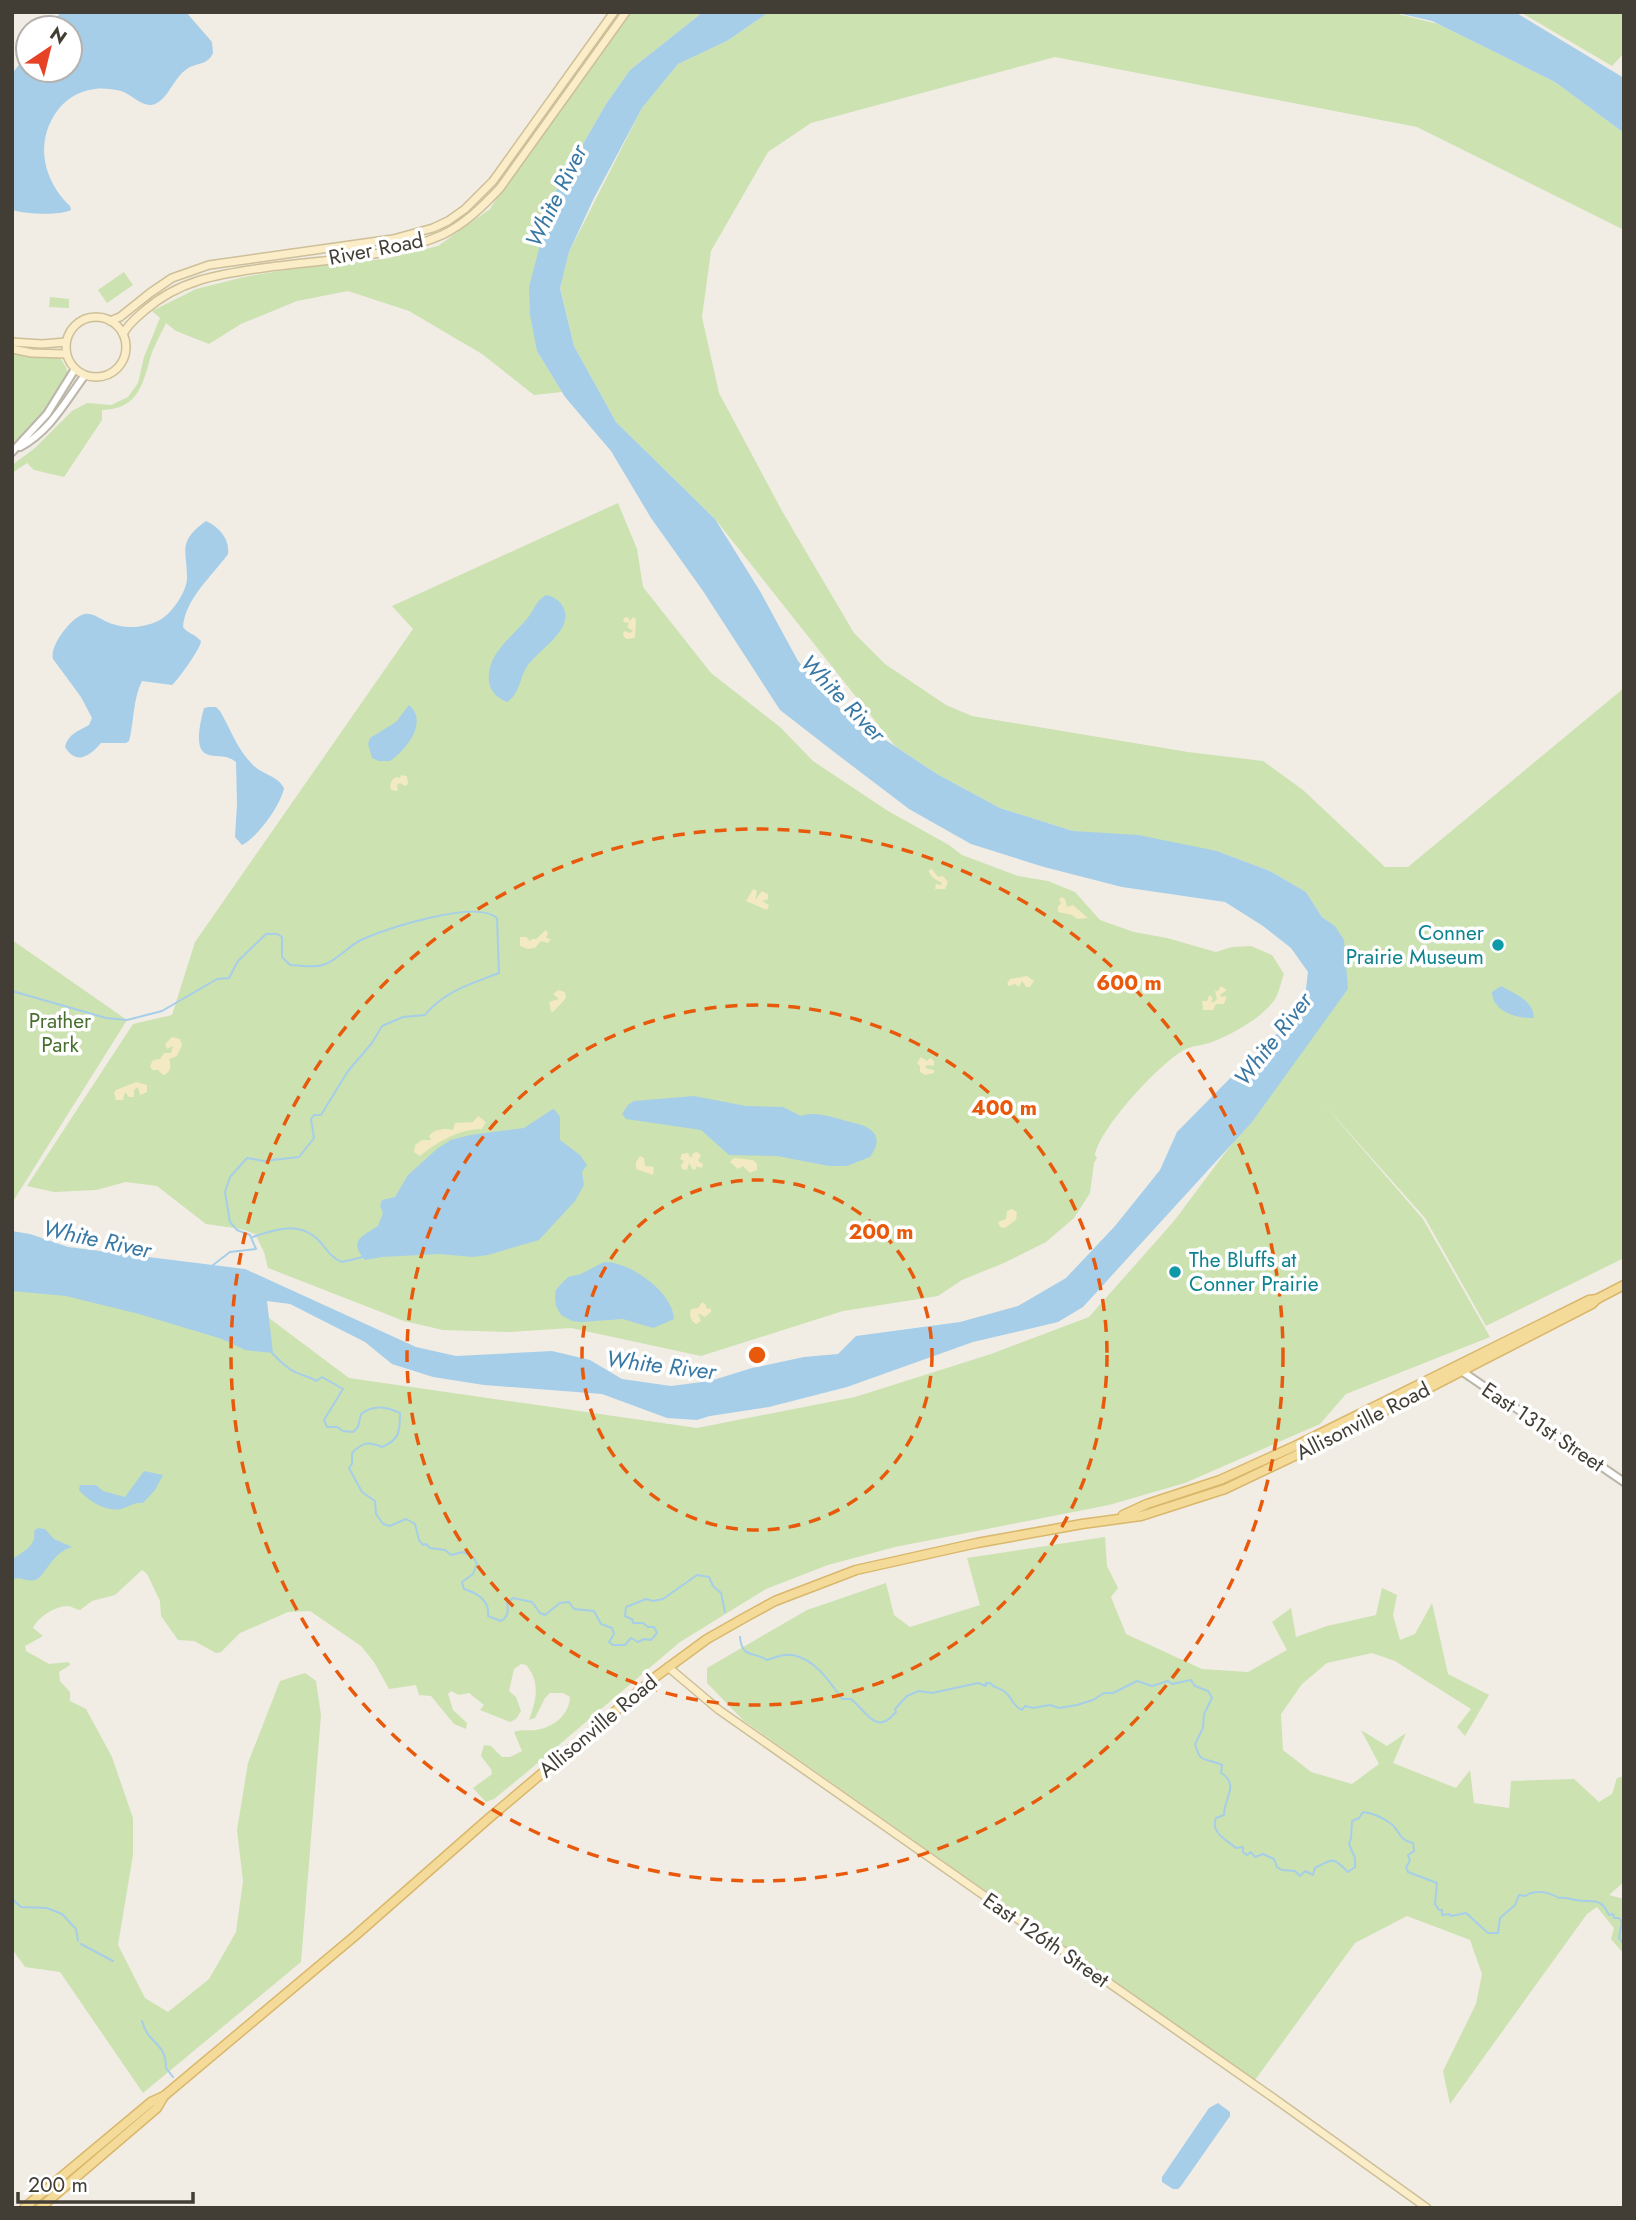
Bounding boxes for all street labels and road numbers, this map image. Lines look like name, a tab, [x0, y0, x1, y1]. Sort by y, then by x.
street label: River Road	[326, 225, 426, 273]
street label: Allisonville Road	[1291, 1374, 1435, 1468]
street label: East 131st Street	[1476, 1375, 1610, 1479]
street label: Allisonville Road	[532, 1667, 664, 1785]
street label: East 126th Street	[977, 1885, 1115, 1995]

